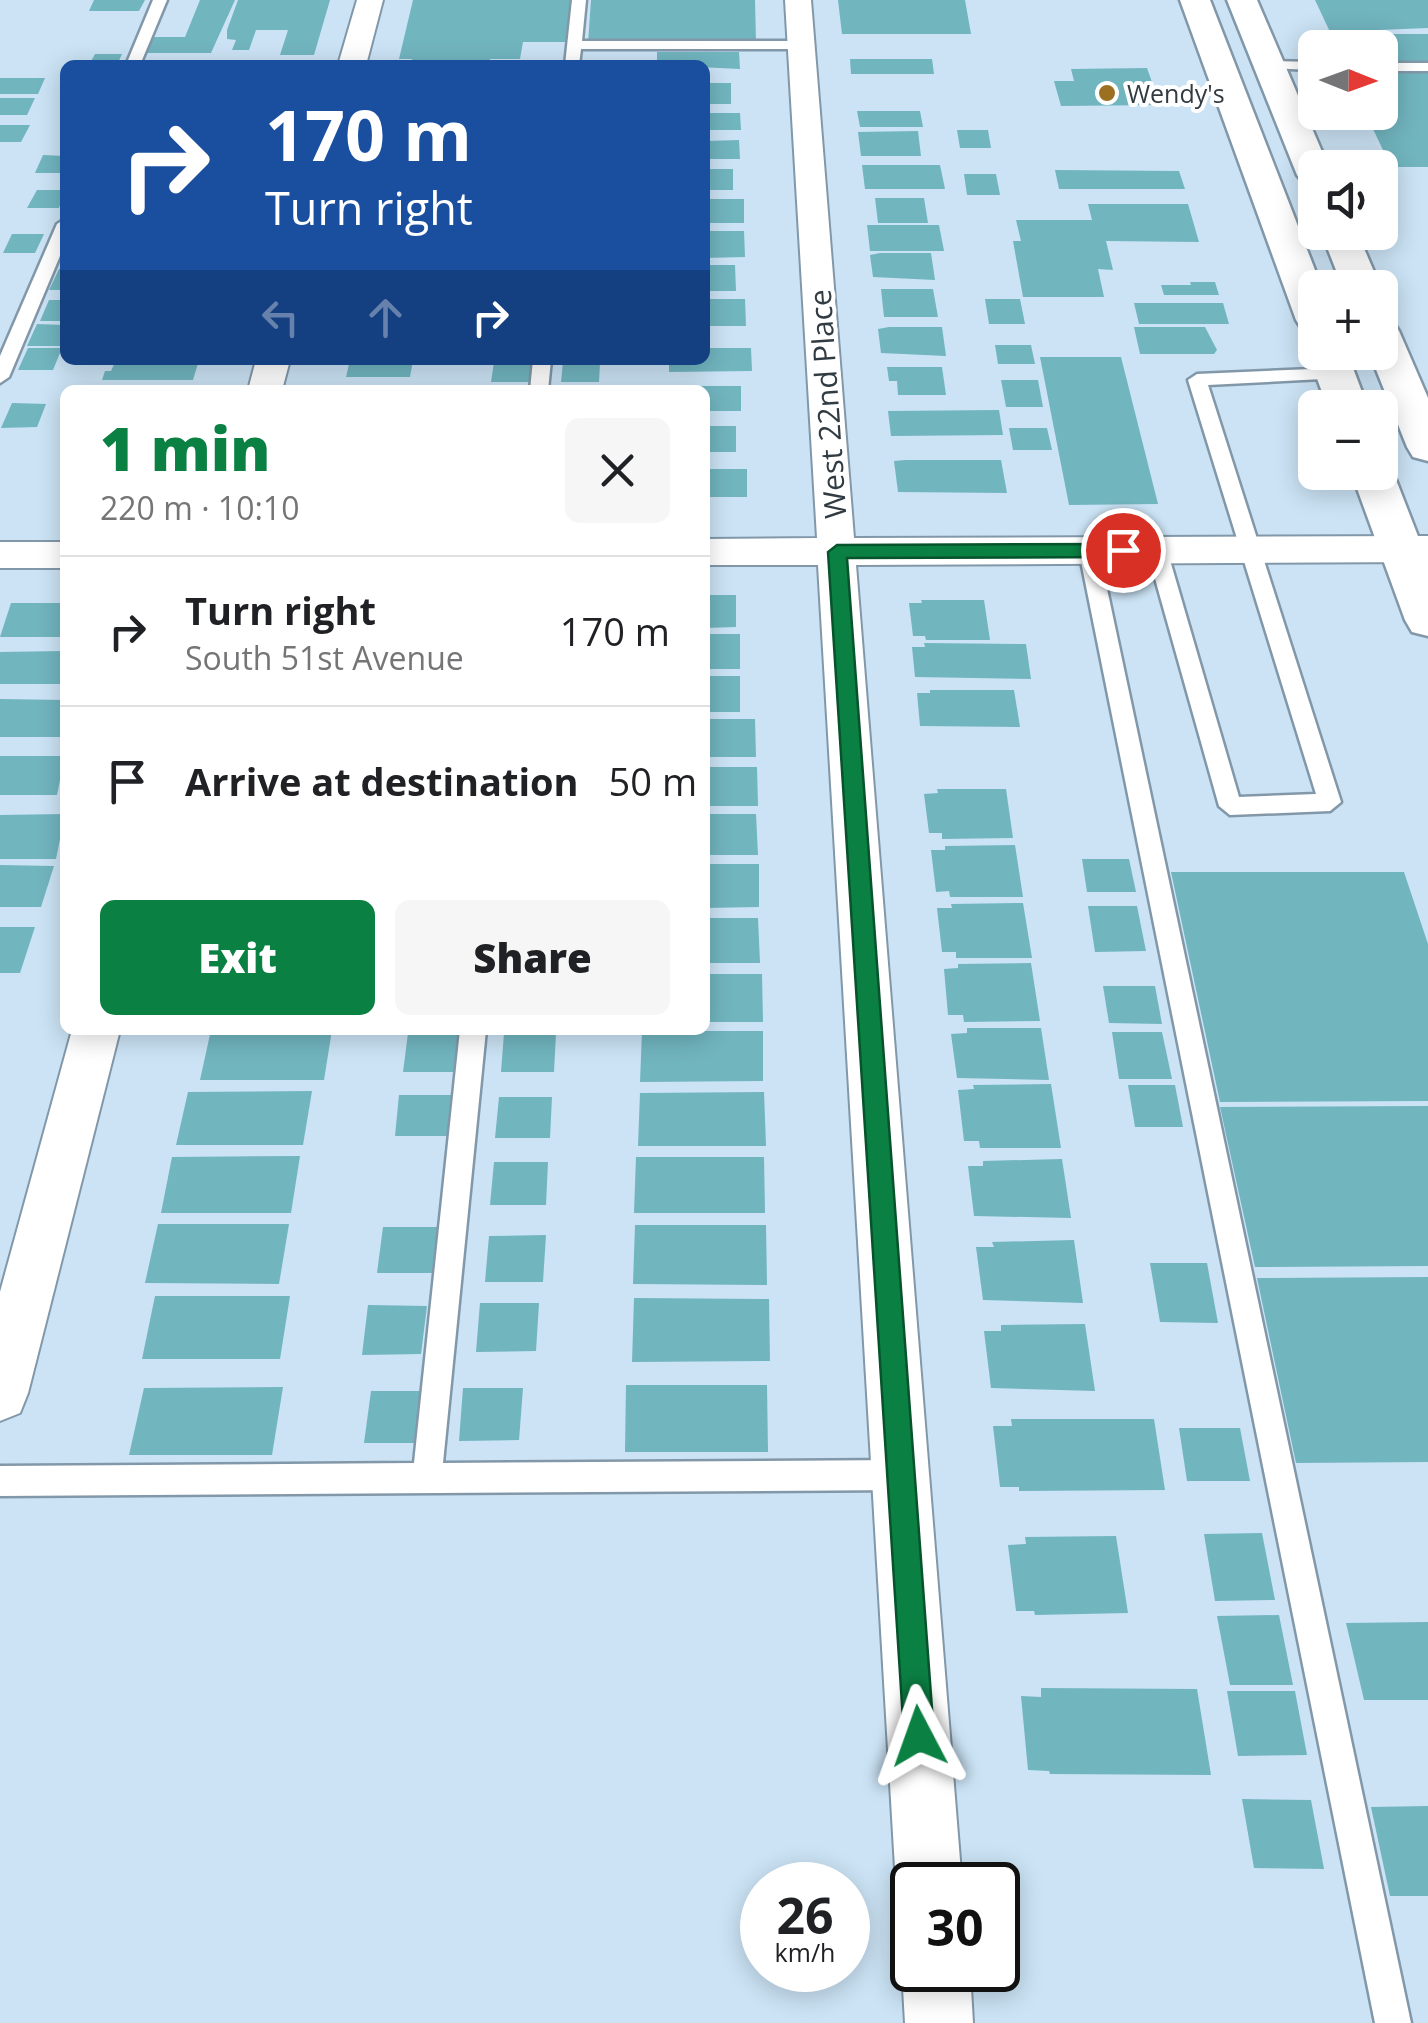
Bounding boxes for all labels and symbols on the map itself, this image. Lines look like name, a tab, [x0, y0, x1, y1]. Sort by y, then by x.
north arrow	[1298, 30, 1398, 130]
place label: Wendy's	[1127, 76, 1225, 110]
marker: Wendy's	[1096, 82, 1118, 104]
street label: West 22nd Place	[799, 288, 855, 520]
pin	[1081, 508, 1166, 593]
position arrow	[867, 1684, 971, 1788]
speed limit sign: 30	[890, 1862, 1020, 1992]

